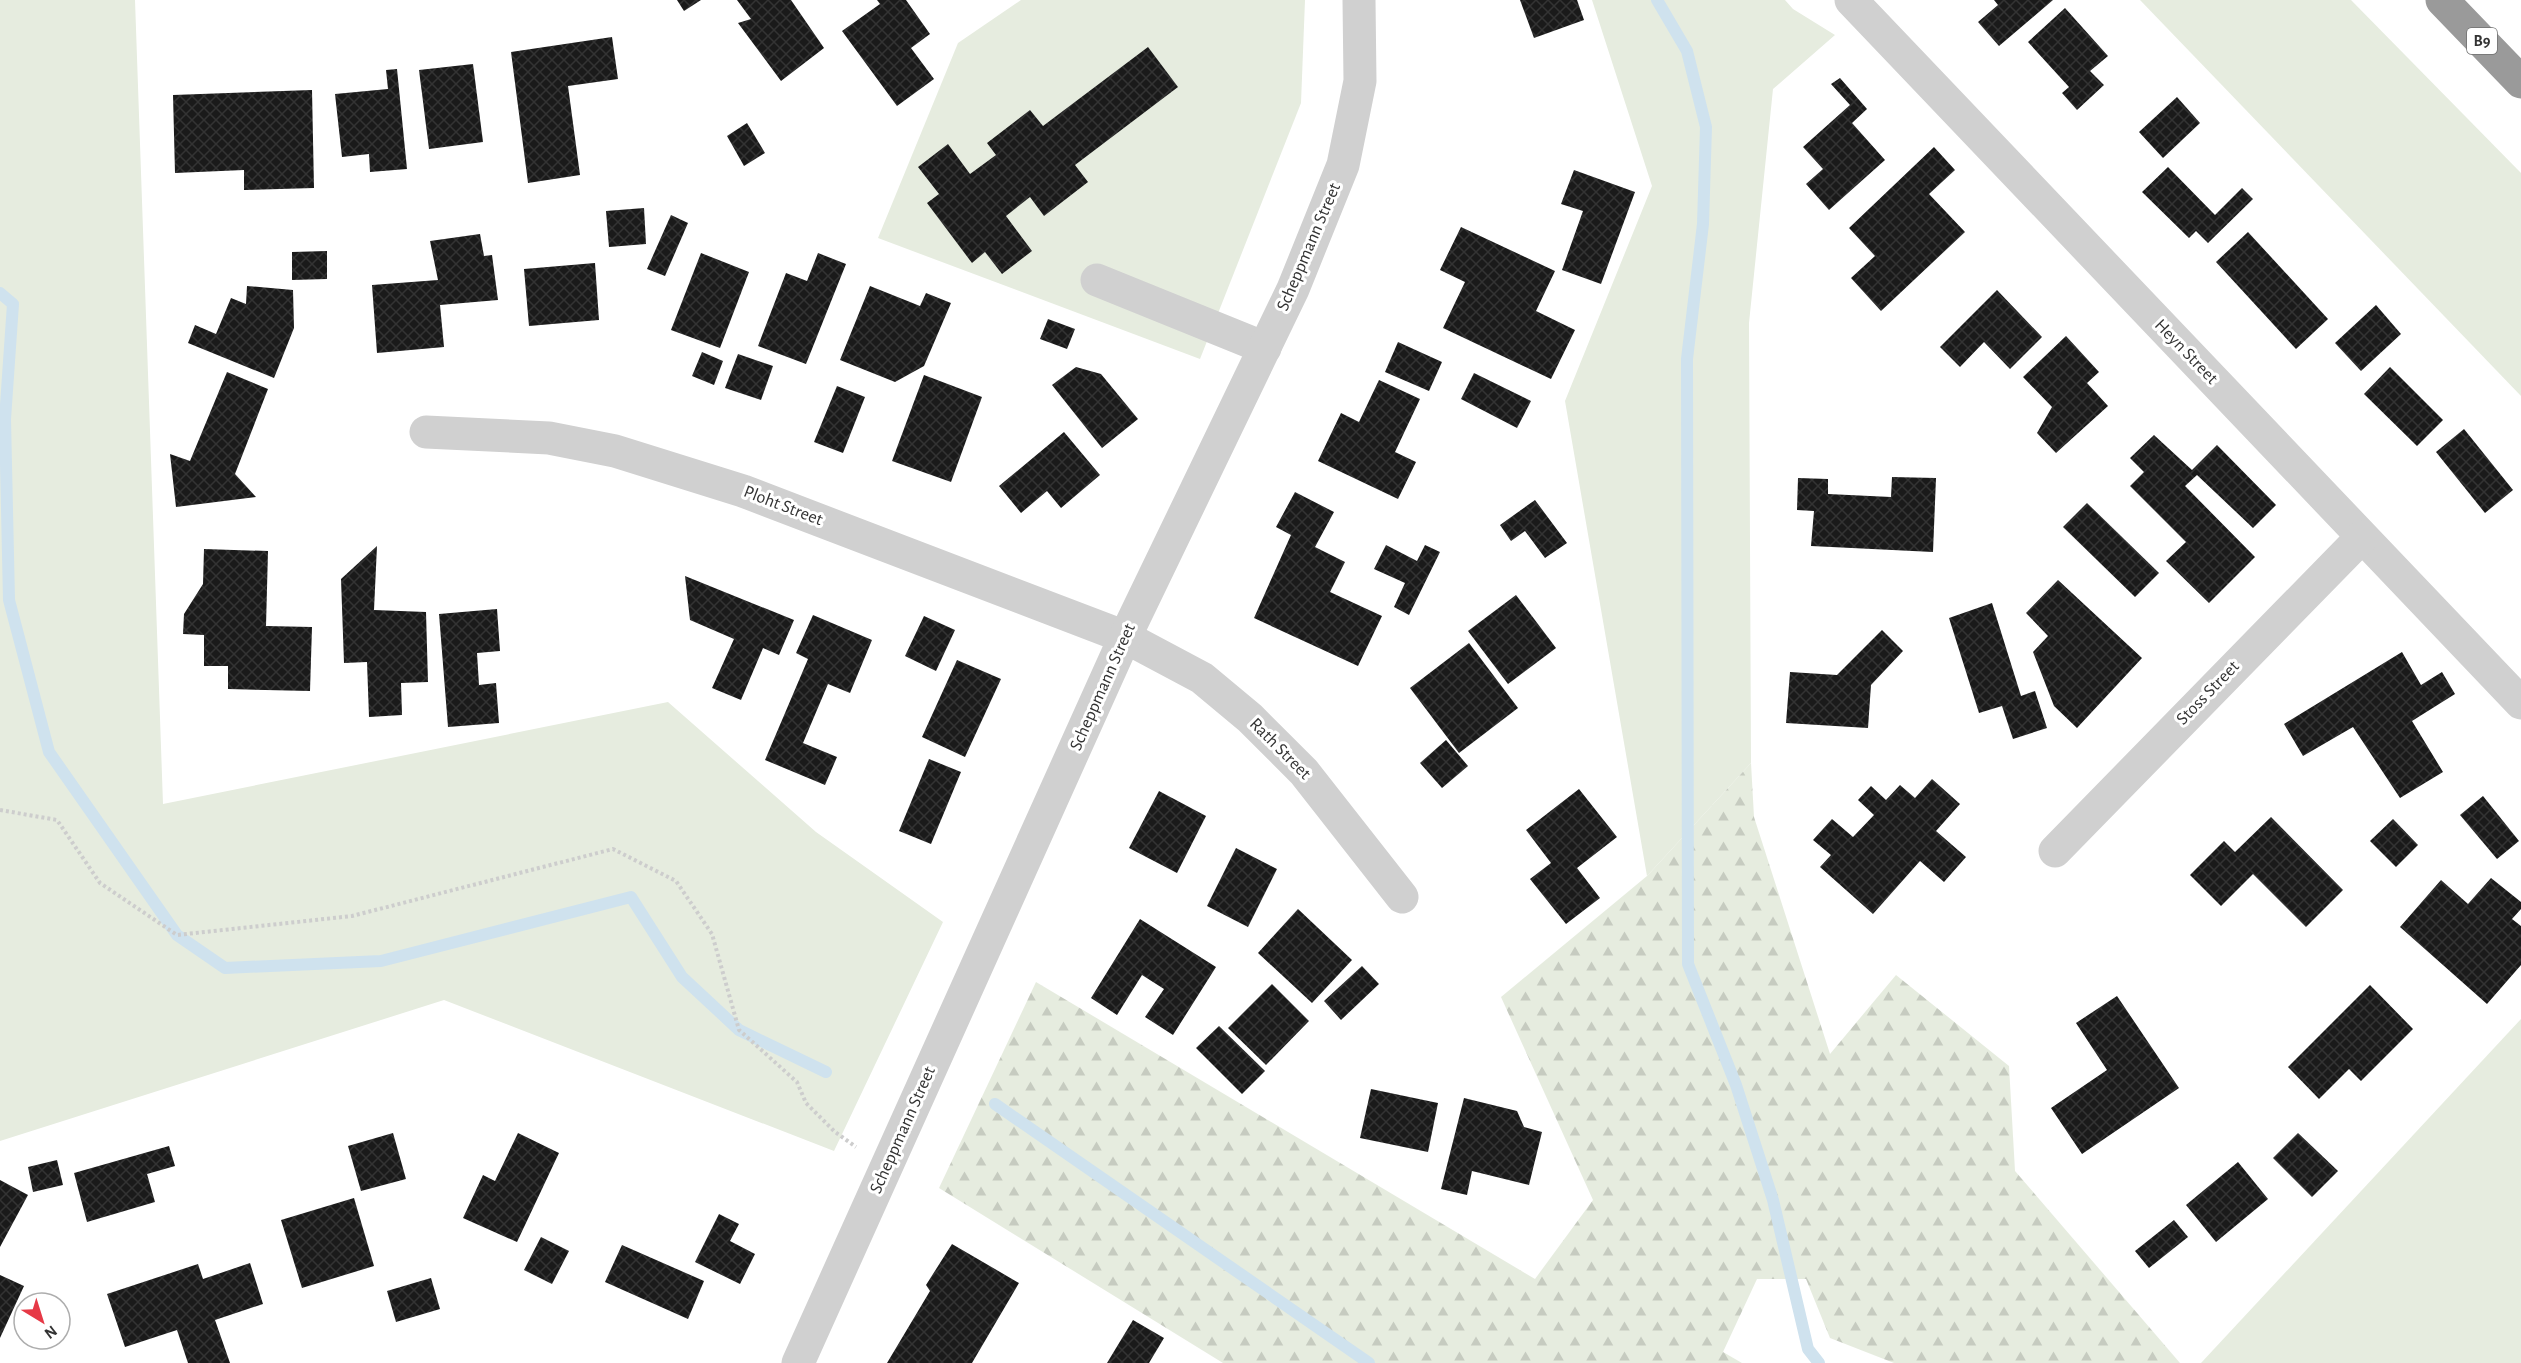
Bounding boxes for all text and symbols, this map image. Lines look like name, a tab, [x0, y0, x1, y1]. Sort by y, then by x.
road number: B9	[2467, 28, 2497, 54]
street label: Scheppmann Street	[1274, 180, 1344, 314]
street label: Heyn Street	[2151, 316, 2221, 388]
street label: Ploht Street	[741, 483, 825, 529]
street label: Scheppmann Street	[1067, 620, 1139, 753]
street label: Stoss Street	[2173, 657, 2243, 729]
street label: Rath Street	[1246, 715, 1314, 783]
street label: Scheppmann Street	[867, 1063, 939, 1196]
north arrow	[12, 1291, 72, 1351]
text: N	[41, 1322, 60, 1342]

